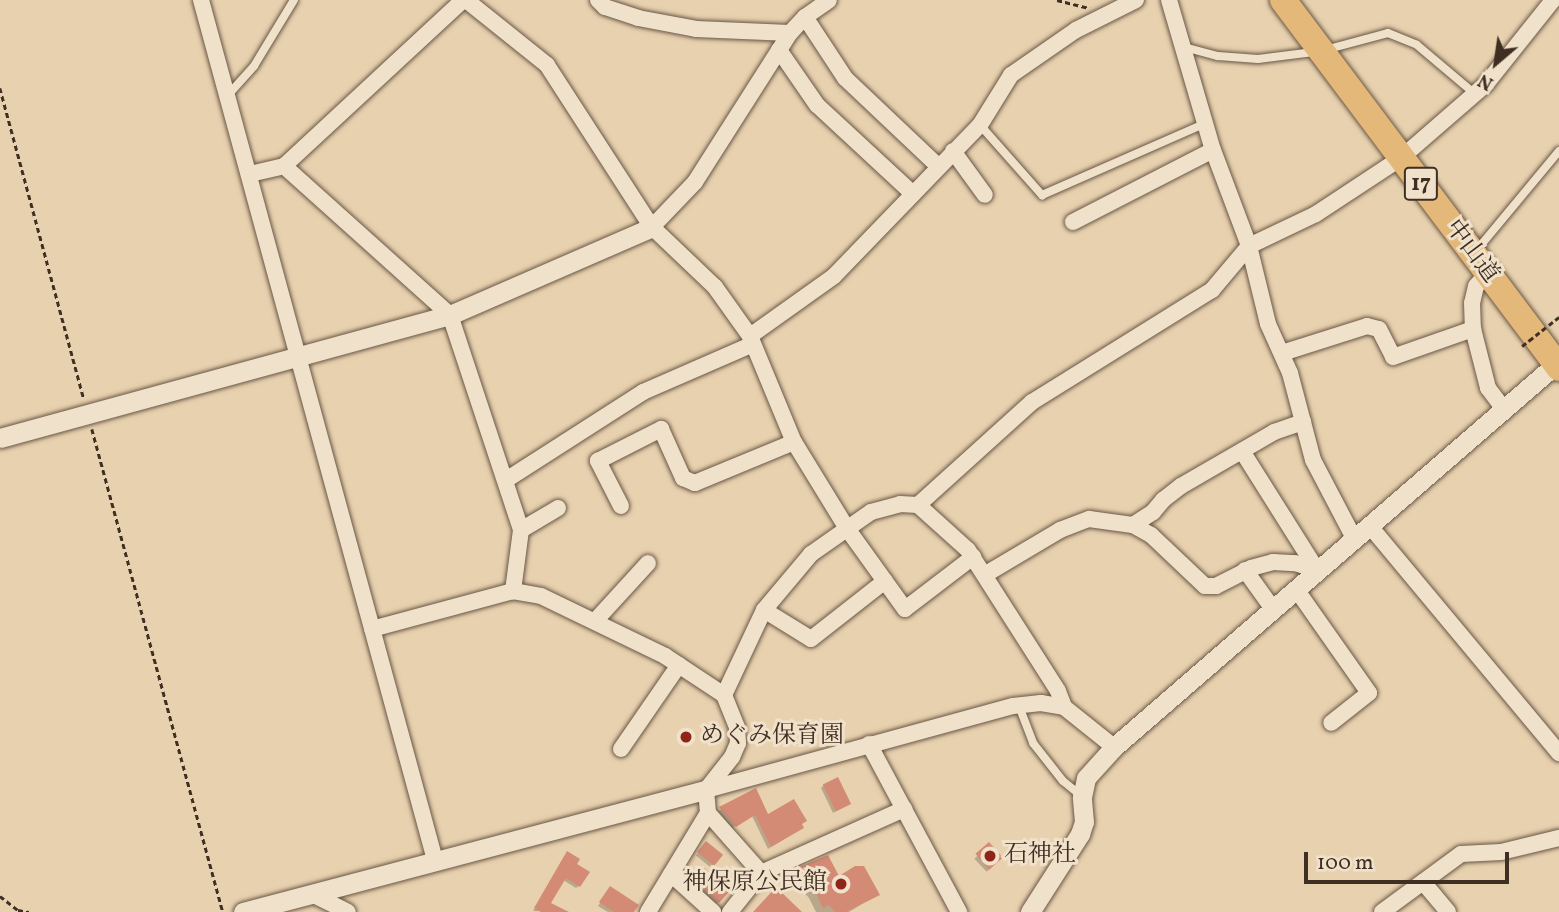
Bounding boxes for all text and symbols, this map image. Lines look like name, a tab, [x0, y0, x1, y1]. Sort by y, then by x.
north arrow	[1461, 28, 1531, 98]
text: N	[1473, 67, 1498, 96]
road number: 17	[1404, 164, 1438, 204]
street label: 中山道	[1438, 215, 1504, 289]
place label: めぐみ保育園	[700, 723, 844, 751]
marker: めぐみ保育園	[678, 729, 694, 745]
scale bar	[1307, 838, 1512, 882]
place label: 石神社	[1004, 842, 1076, 870]
marker: 石神社	[982, 848, 998, 864]
text: 100 m	[1317, 849, 1374, 878]
place label: 神保原公民館	[683, 870, 827, 898]
marker: 神保原公民館	[833, 876, 849, 892]

